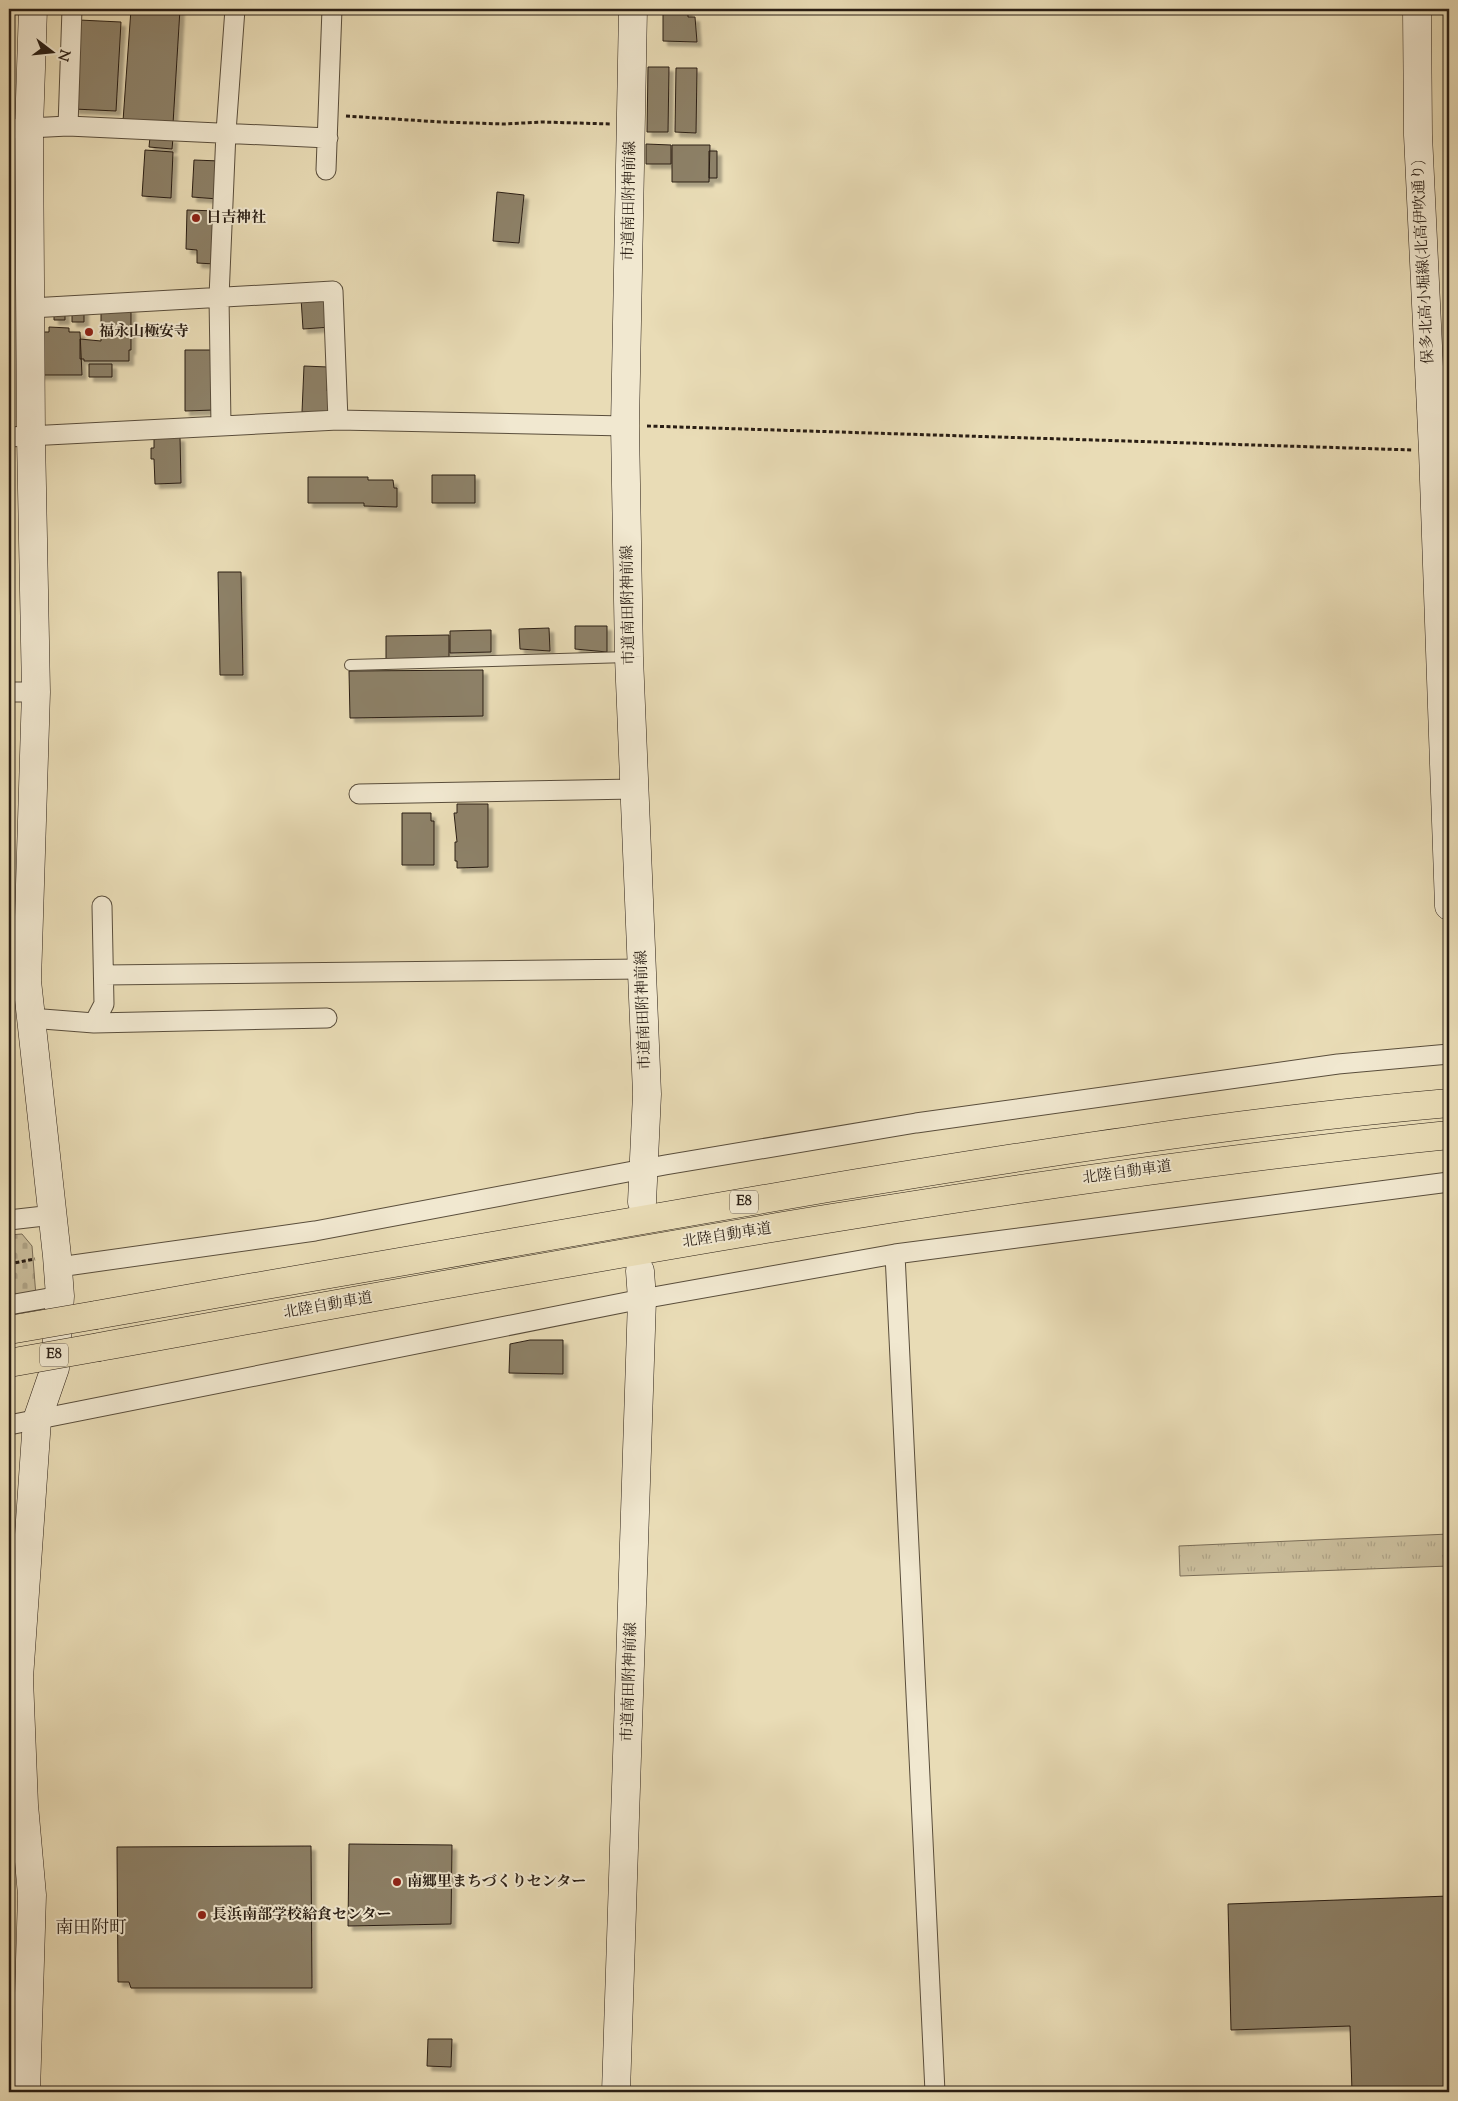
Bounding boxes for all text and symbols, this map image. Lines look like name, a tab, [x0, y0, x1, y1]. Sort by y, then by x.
north arrow	[28, 28, 78, 78]
text: N	[51, 47, 74, 63]
street label: 市道南田附神前線	[618, 141, 642, 261]
street label: 保多北高小堀線(北高伊吹通り)	[1408, 159, 1440, 365]
place label: 日吉神社	[206, 208, 266, 229]
marker: 日吉神社	[190, 212, 202, 224]
place label: 福永山極安寺	[99, 322, 189, 343]
marker: 福永山極安寺	[83, 326, 95, 338]
street label: 市道南田附神前線	[617, 545, 641, 665]
street label: 市道南田附神前線	[631, 950, 657, 1070]
street label: 北陸自動車道	[1081, 1156, 1173, 1190]
road number: E8	[730, 1190, 758, 1214]
street label: 北陸自動車道	[681, 1219, 773, 1253]
street label: 北陸自動車道	[282, 1288, 374, 1324]
road number: E8	[40, 1344, 68, 1366]
street label: 市道南田附神前線	[617, 1622, 643, 1742]
place label: 南郷里まちづくりセンター	[407, 1872, 586, 1893]
marker: 南郷里まちづくりセンター	[391, 1876, 403, 1888]
place label: 長浜南部学校給食センター	[212, 1905, 391, 1926]
marker: 長浜南部学校給食センター	[196, 1909, 208, 1921]
district label: 南田附町	[55, 1916, 127, 1942]

